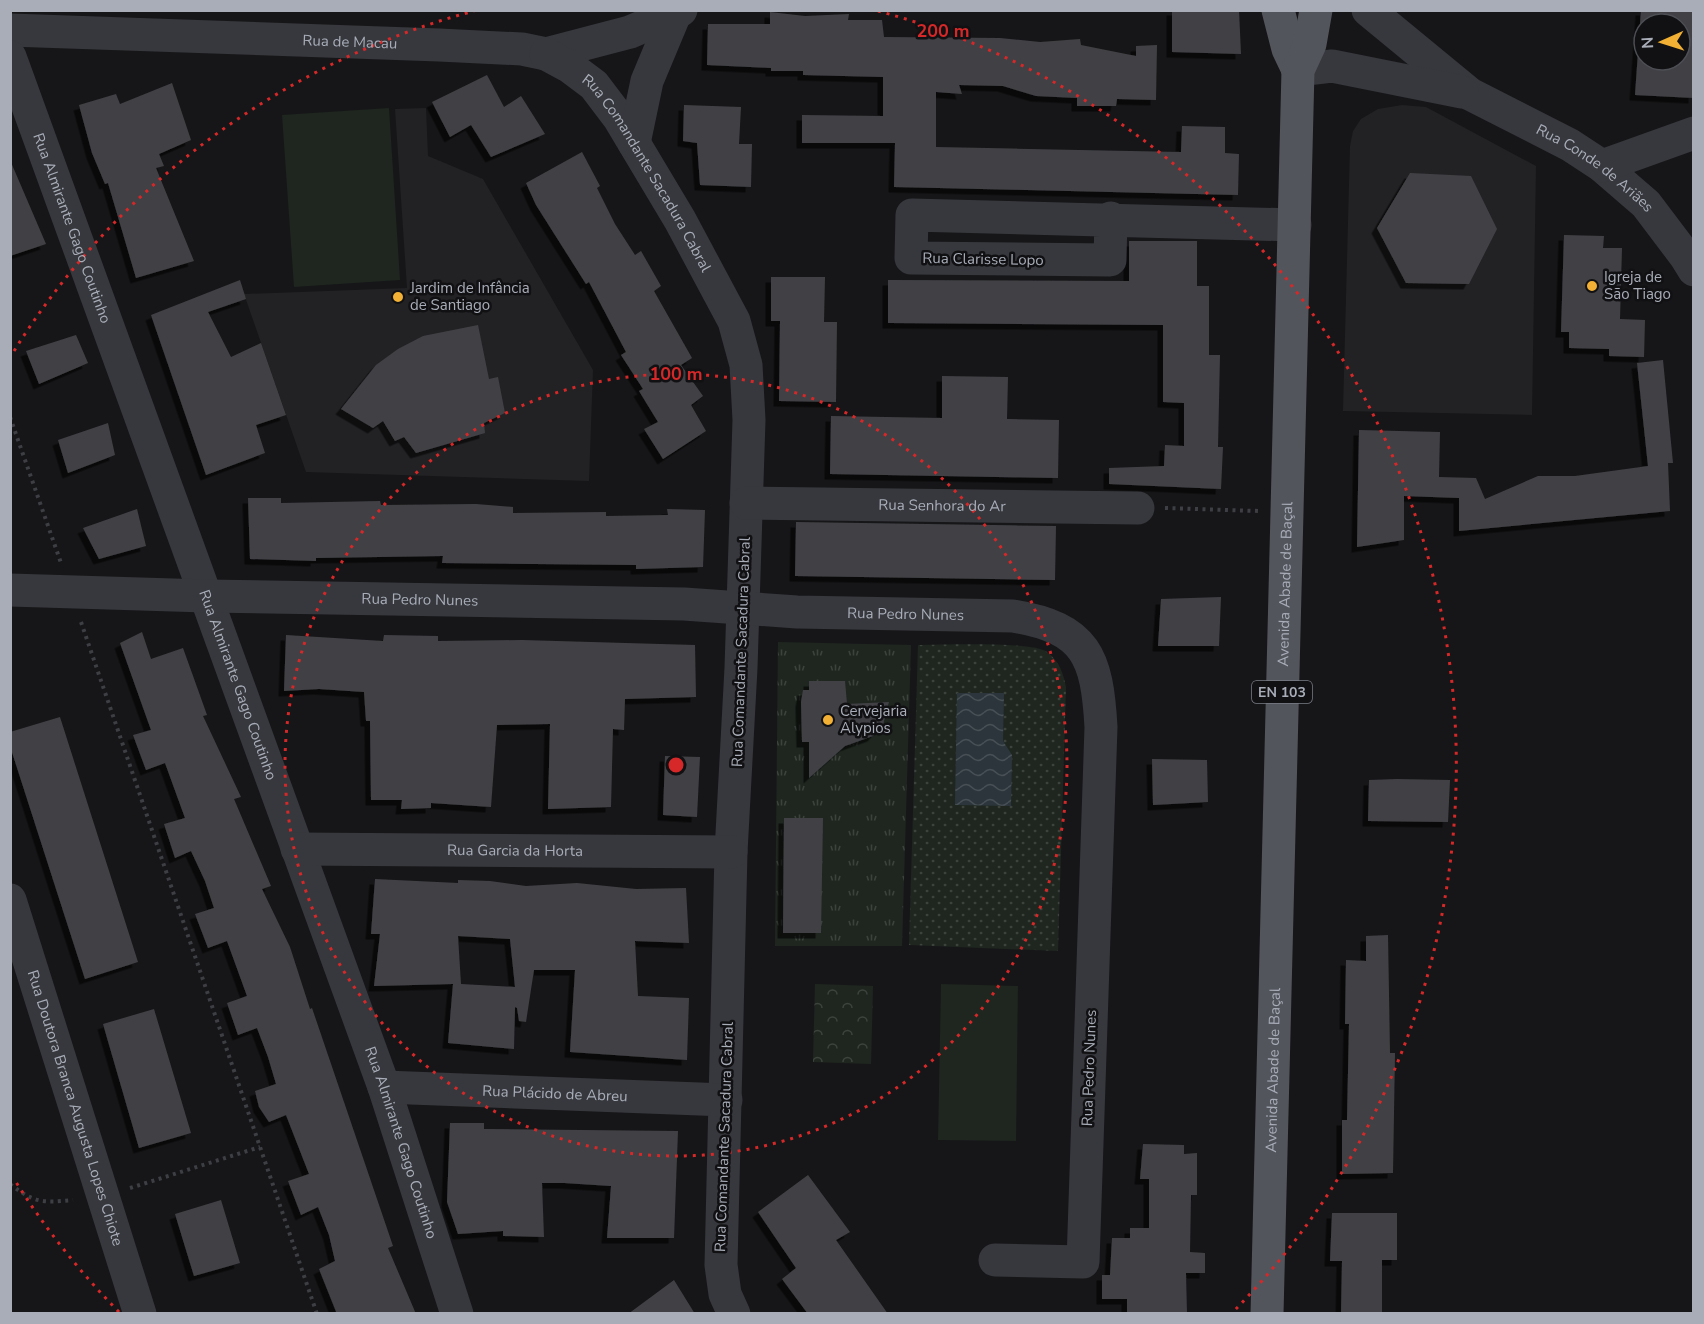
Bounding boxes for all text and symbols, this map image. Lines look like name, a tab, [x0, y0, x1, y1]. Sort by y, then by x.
north arrow	[1632, 12, 1692, 72]
text: 200 m	[916, 19, 970, 43]
street label: Rua de Macau	[302, 30, 398, 54]
text: N	[1637, 36, 1659, 49]
street label: Rua Comandante Sacadura Cabral	[578, 70, 716, 276]
street label: Rua Conde de Ariães	[1533, 119, 1659, 216]
street label: Rua Almirante Gago Coutinho	[28, 130, 116, 326]
street label: Rua Clarisse Lopo	[922, 248, 1044, 270]
place label: Igreja de São Tiago	[1604, 267, 1671, 304]
place label: Jardim de Infância de Santiago	[409, 278, 530, 315]
marker: Igreja de São Tiago	[1585, 279, 1599, 293]
marker: Jardim de Infância de Santiago	[391, 290, 405, 304]
text: 100 m	[649, 362, 703, 386]
street label: Rua Senhora do Ar	[878, 495, 1006, 516]
street label: Avenida Abade de Baçal	[1273, 501, 1297, 667]
street label: Rua Comandante Sacadura Cabral	[727, 536, 755, 767]
street label: Rua Almirante Gago Coutinho	[194, 587, 282, 783]
street label: Rua Pedro Nunes	[361, 589, 479, 611]
street label: Rua Pedro Nunes	[847, 603, 964, 625]
road number: EN 103	[1252, 681, 1312, 703]
place label: Cervejaria Alypios	[840, 701, 907, 738]
marker: Cervejaria Alypios	[821, 713, 835, 727]
centre of rings	[666, 755, 686, 775]
street label: Rua Garcia da Horta	[447, 840, 583, 861]
street label: Rua Doutora Branca Augusta Lopes Chiote	[23, 968, 128, 1248]
street label: Avenida Abade de Baçal	[1261, 987, 1285, 1153]
street label: Rua Pedro Nunes	[1077, 1009, 1101, 1127]
street label: Rua Comandante Sacadura Cabral	[710, 1021, 738, 1252]
street label: Rua Almirante Gago Coutinho	[360, 1044, 442, 1241]
street label: Rua Plácido de Abreu	[482, 1081, 628, 1106]

